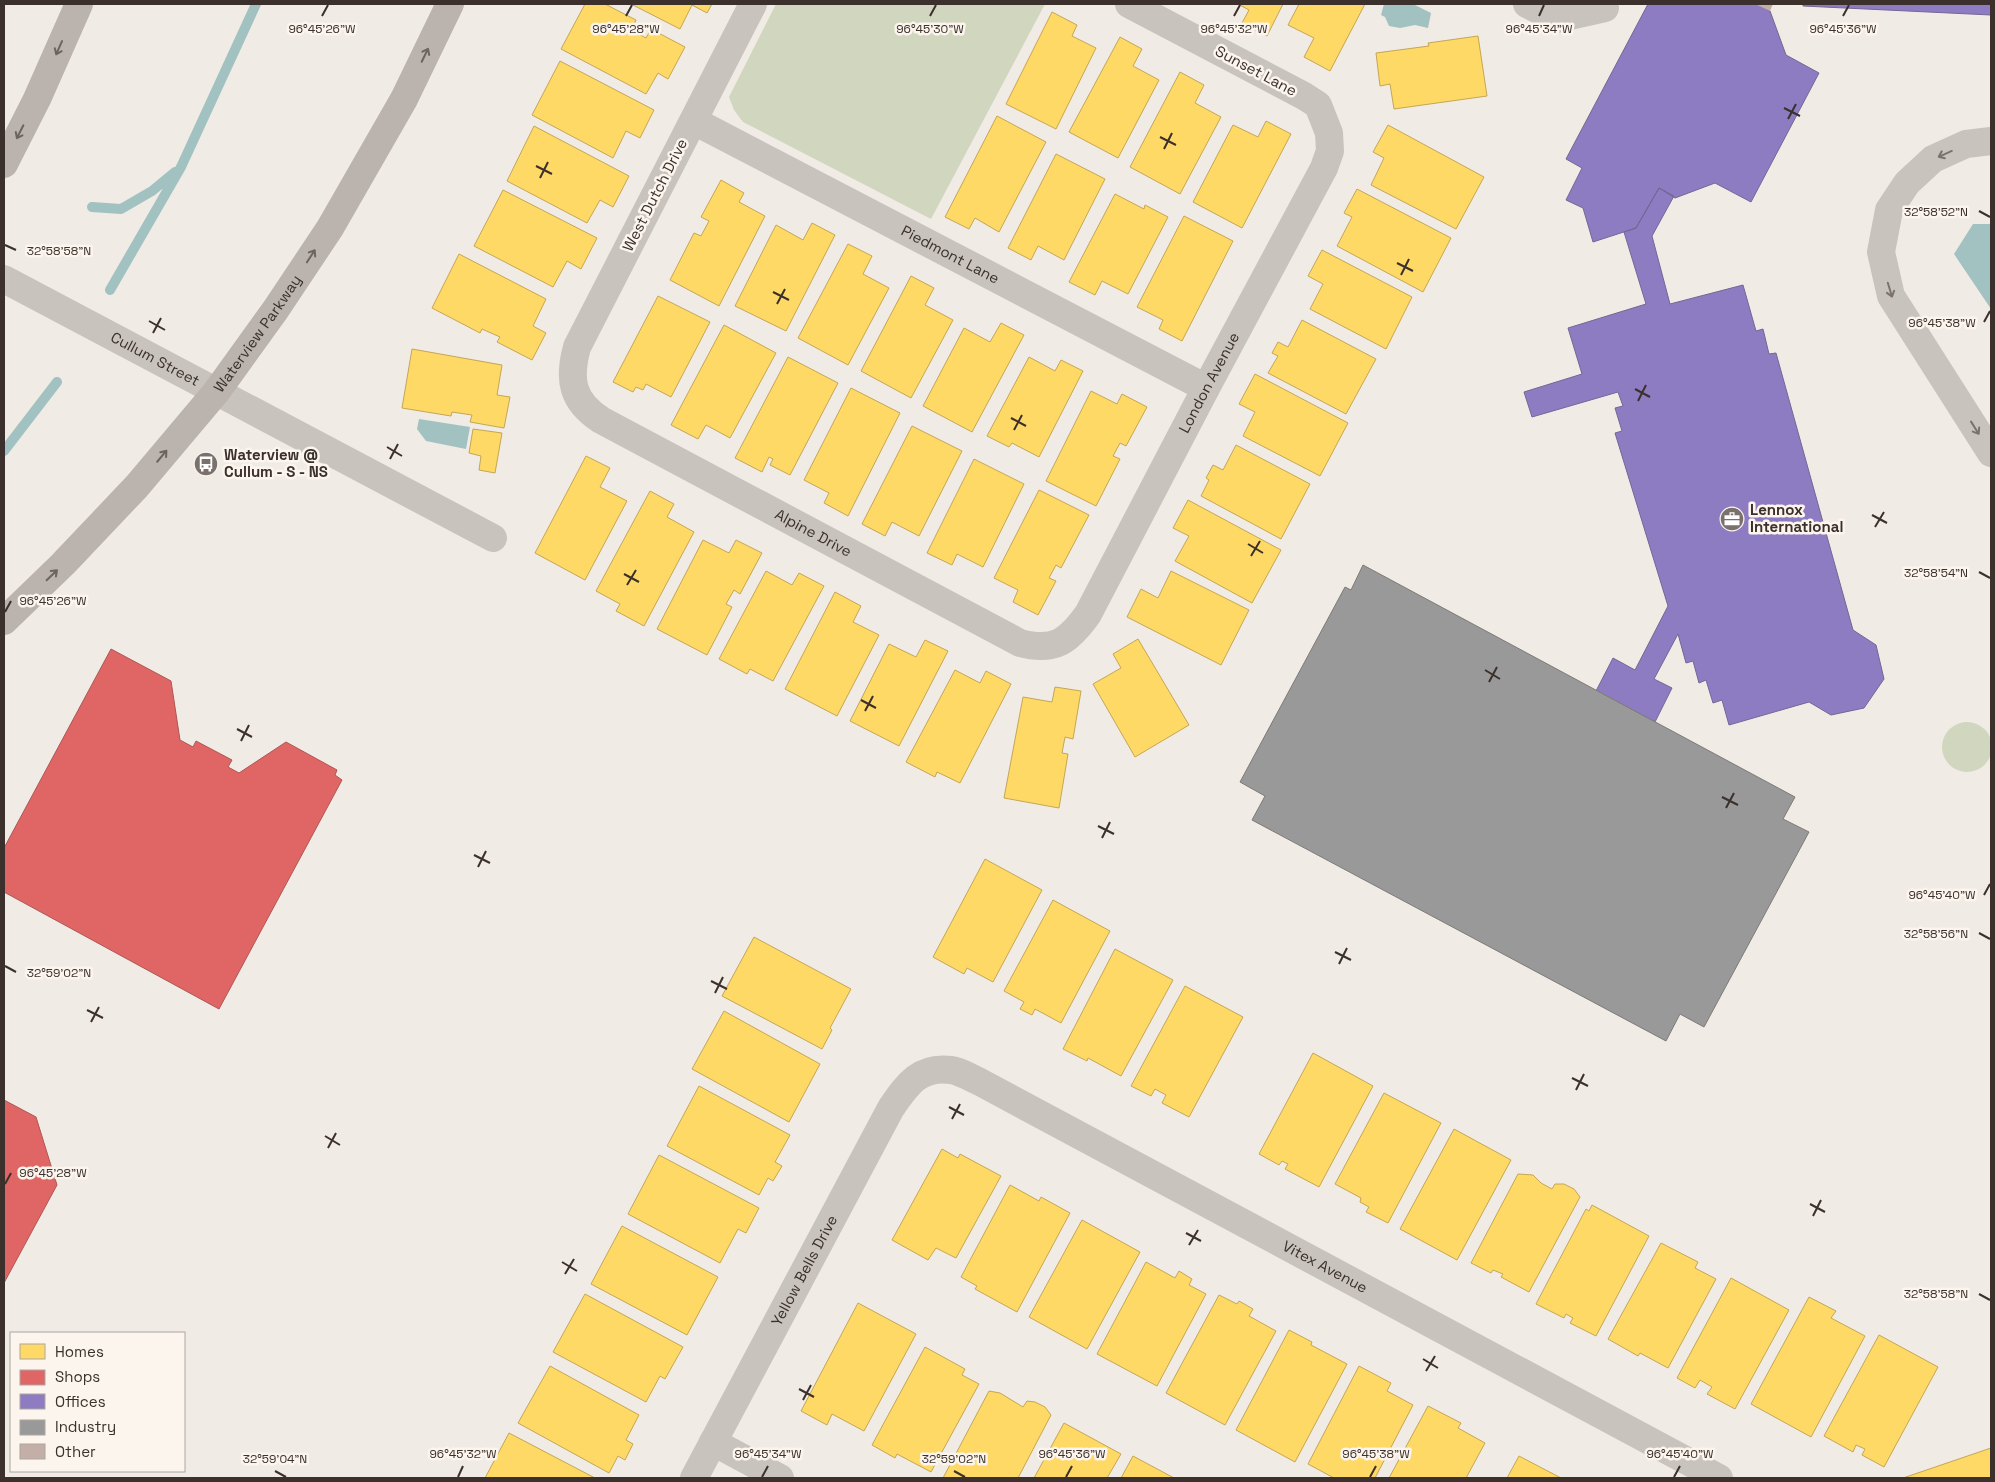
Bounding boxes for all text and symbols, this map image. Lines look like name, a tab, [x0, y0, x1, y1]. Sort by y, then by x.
text: 96°45'26"W	[288, 21, 356, 37]
text: 96°45'28"W	[592, 21, 660, 37]
text: 96°45'30"W	[896, 21, 964, 37]
text: 96°45'32"W	[1200, 21, 1268, 37]
text: 96°45'34"W	[1506, 21, 1573, 37]
text: 96°45'36"W	[1809, 21, 1877, 37]
one-way arrow	[54, 40, 63, 55]
street label: Sunset Lane	[1212, 41, 1300, 100]
one-way arrow	[421, 48, 430, 63]
one-way arrow	[15, 124, 25, 139]
street label: West Dutch Drive	[618, 135, 691, 254]
one-way arrow	[1938, 149, 1953, 159]
text: 32°58'52"N	[1904, 204, 1968, 220]
street label: Piedmont Lane	[898, 221, 1003, 288]
text: 32°58'58"N	[27, 243, 91, 259]
one-way arrow	[306, 249, 316, 263]
street label: Waterview Parkway	[209, 271, 305, 396]
one-way arrow	[1886, 282, 1896, 298]
text: 96°45'38"W	[1908, 315, 1976, 331]
street label: Cullum Street	[108, 327, 203, 390]
street label: London Avenue	[1174, 329, 1243, 436]
one-way arrow	[1970, 421, 1980, 435]
place label: Waterview @ Cullum - S - NS	[224, 445, 328, 481]
one-way arrow	[157, 450, 168, 463]
bus stop icon: Waterview @ Cullum - S - NS	[193, 451, 219, 477]
place label: Lennox International	[1750, 500, 1843, 536]
street label: Alpine Drive	[772, 504, 855, 561]
office icon: Lennox International	[1719, 506, 1745, 532]
text: 32°58'54"N	[1904, 565, 1968, 581]
one-way arrow	[45, 569, 58, 581]
text: 96°45'26"W	[19, 593, 87, 609]
text: 96°45'40"W	[1908, 887, 1976, 903]
text: 32°58'56"N	[1904, 926, 1968, 942]
text: 32°59'02"N	[27, 965, 91, 981]
text: 96°45'28"W	[19, 1165, 87, 1181]
street label: Yellow Bells Drive	[767, 1211, 841, 1329]
street label: Vitex Avenue	[1279, 1236, 1371, 1297]
text: 32°58'58"N	[1904, 1286, 1968, 1302]
legend	[10, 1332, 185, 1472]
text: Homes	[55, 1342, 104, 1361]
text: Shops	[55, 1367, 100, 1386]
text: Offices	[55, 1392, 106, 1411]
text: Industry	[55, 1417, 116, 1436]
text: Other	[55, 1442, 96, 1461]
text: 96°45'32"W	[429, 1446, 497, 1462]
text: 96°45'34"W	[735, 1446, 802, 1462]
text: 96°45'36"W	[1038, 1446, 1106, 1462]
text: 96°45'38"W	[1342, 1446, 1410, 1462]
text: 96°45'40"W	[1646, 1446, 1714, 1462]
text: 32°59'04"N	[243, 1451, 307, 1467]
text: 32°59'02"N	[922, 1451, 986, 1467]

